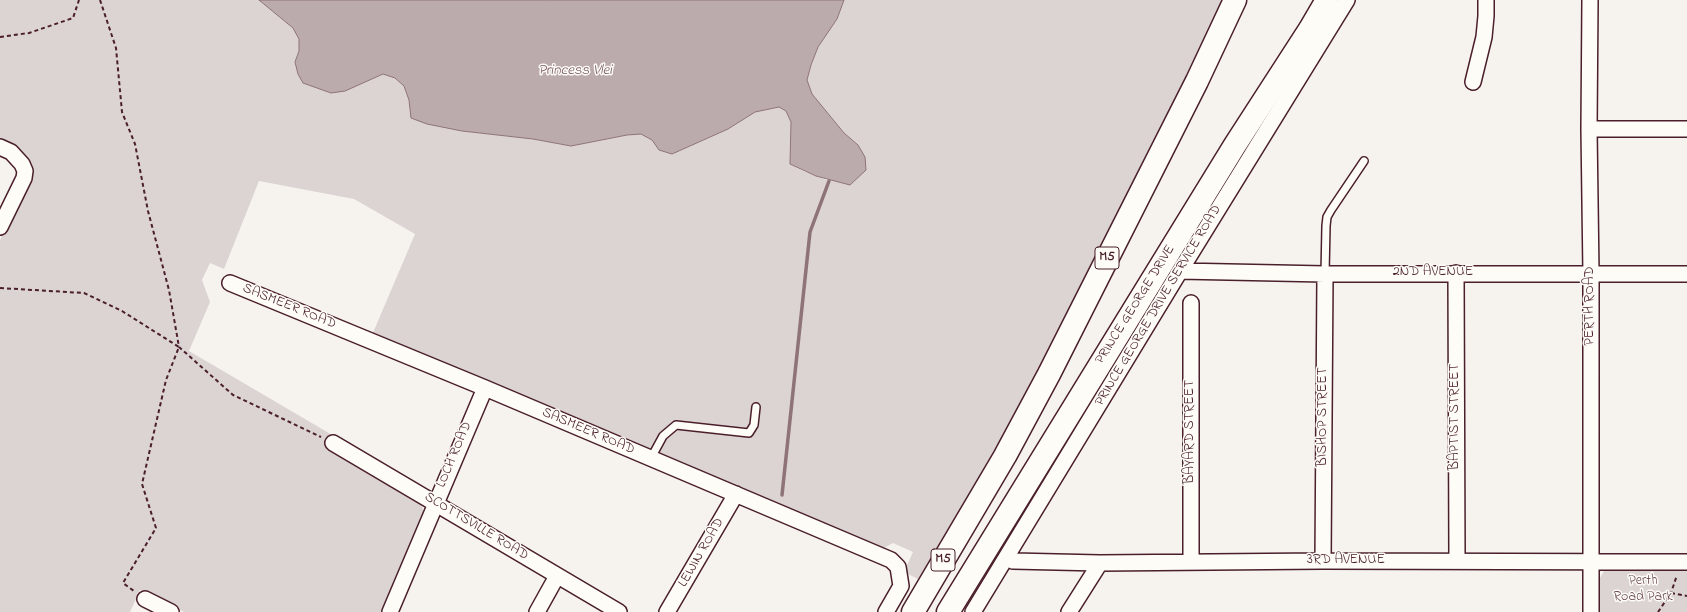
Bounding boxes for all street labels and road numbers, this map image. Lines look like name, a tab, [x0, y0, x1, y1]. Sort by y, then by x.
street label: PRINCE GEORGE DRIVE SERVICE ROAD	[1092, 202, 1226, 410]
street label: PRINCE GEORGE DRIVE	[1093, 242, 1179, 368]
road number: M5	[1095, 247, 1119, 269]
street label: 2ND AVENUE	[1393, 265, 1473, 281]
street label: PERTH ROAD	[1583, 266, 1599, 346]
street label: SASMEER ROAD	[240, 281, 338, 333]
street label: BAPTIST STREET	[1448, 364, 1464, 470]
street label: BISHOP STREET	[1316, 367, 1332, 467]
street label: BAYARD STREET	[1183, 380, 1199, 484]
street label: SASMEER ROAD	[539, 405, 637, 459]
street label: LOCH ROAD	[434, 420, 476, 490]
street label: SCOTTSVILLE ROAD	[421, 489, 531, 565]
street label: LEWIN ROAD	[676, 516, 728, 590]
road number: M5	[931, 549, 955, 571]
street label: 3RD AVENUE	[1307, 553, 1385, 569]

